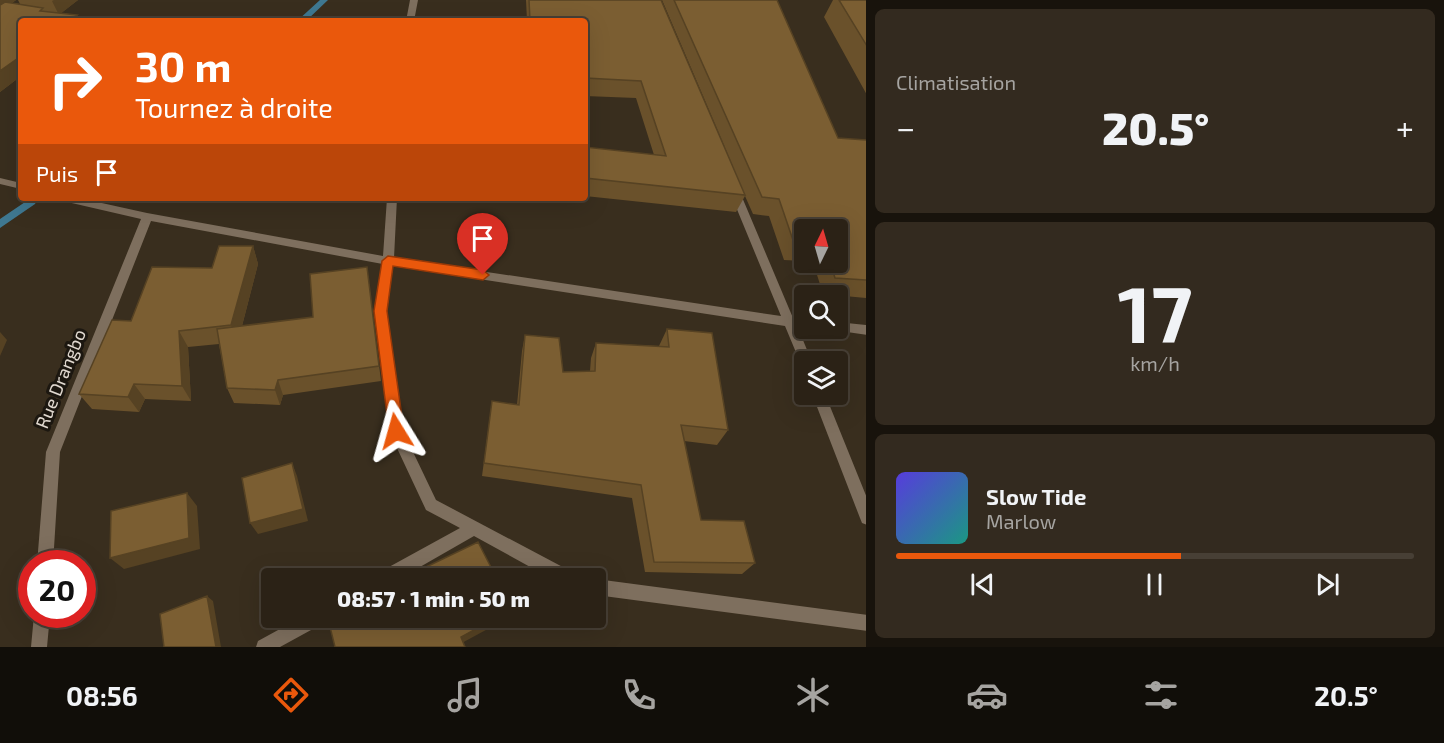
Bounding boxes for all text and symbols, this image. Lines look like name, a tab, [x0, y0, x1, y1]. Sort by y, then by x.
text: 30 m	[135, 40, 231, 90]
icon: right	[36, 42, 114, 120]
text: Climatisation	[896, 70, 1016, 94]
text: Tournez à droite	[135, 91, 333, 123]
text: 20.5°	[1102, 100, 1209, 154]
text: −	[896, 107, 915, 147]
text: +	[1396, 107, 1414, 147]
icon: arrive	[90, 156, 123, 189]
text: Puis	[36, 160, 78, 186]
pin	[457, 213, 508, 275]
north arrow	[794, 219, 848, 273]
map controls	[794, 219, 848, 405]
icon: arrive	[466, 222, 499, 255]
text: 17	[1118, 265, 1192, 359]
button: search	[794, 285, 848, 339]
street label: Rue Drangbo	[30, 326, 90, 431]
button: layers	[794, 351, 848, 405]
text: km/h	[1130, 351, 1180, 375]
position arrow	[364, 399, 428, 463]
text: Slow Tide	[986, 483, 1086, 509]
text: Marlow	[986, 509, 1056, 533]
speed limit sign: 20	[18, 550, 96, 628]
icon: previous	[966, 568, 999, 601]
icon: pause	[1138, 568, 1171, 601]
icon: next	[1311, 568, 1344, 601]
text: 08:57 · 1 min · 50 m	[337, 585, 530, 611]
icon: directions	[270, 674, 312, 716]
icon: music	[444, 674, 486, 716]
icon: phone	[618, 674, 660, 716]
icon: climate	[792, 674, 834, 716]
icon: car	[966, 674, 1008, 716]
icon: filters	[1140, 674, 1182, 716]
text: 08:56	[66, 679, 138, 711]
text: 20.5°	[1314, 679, 1378, 711]

